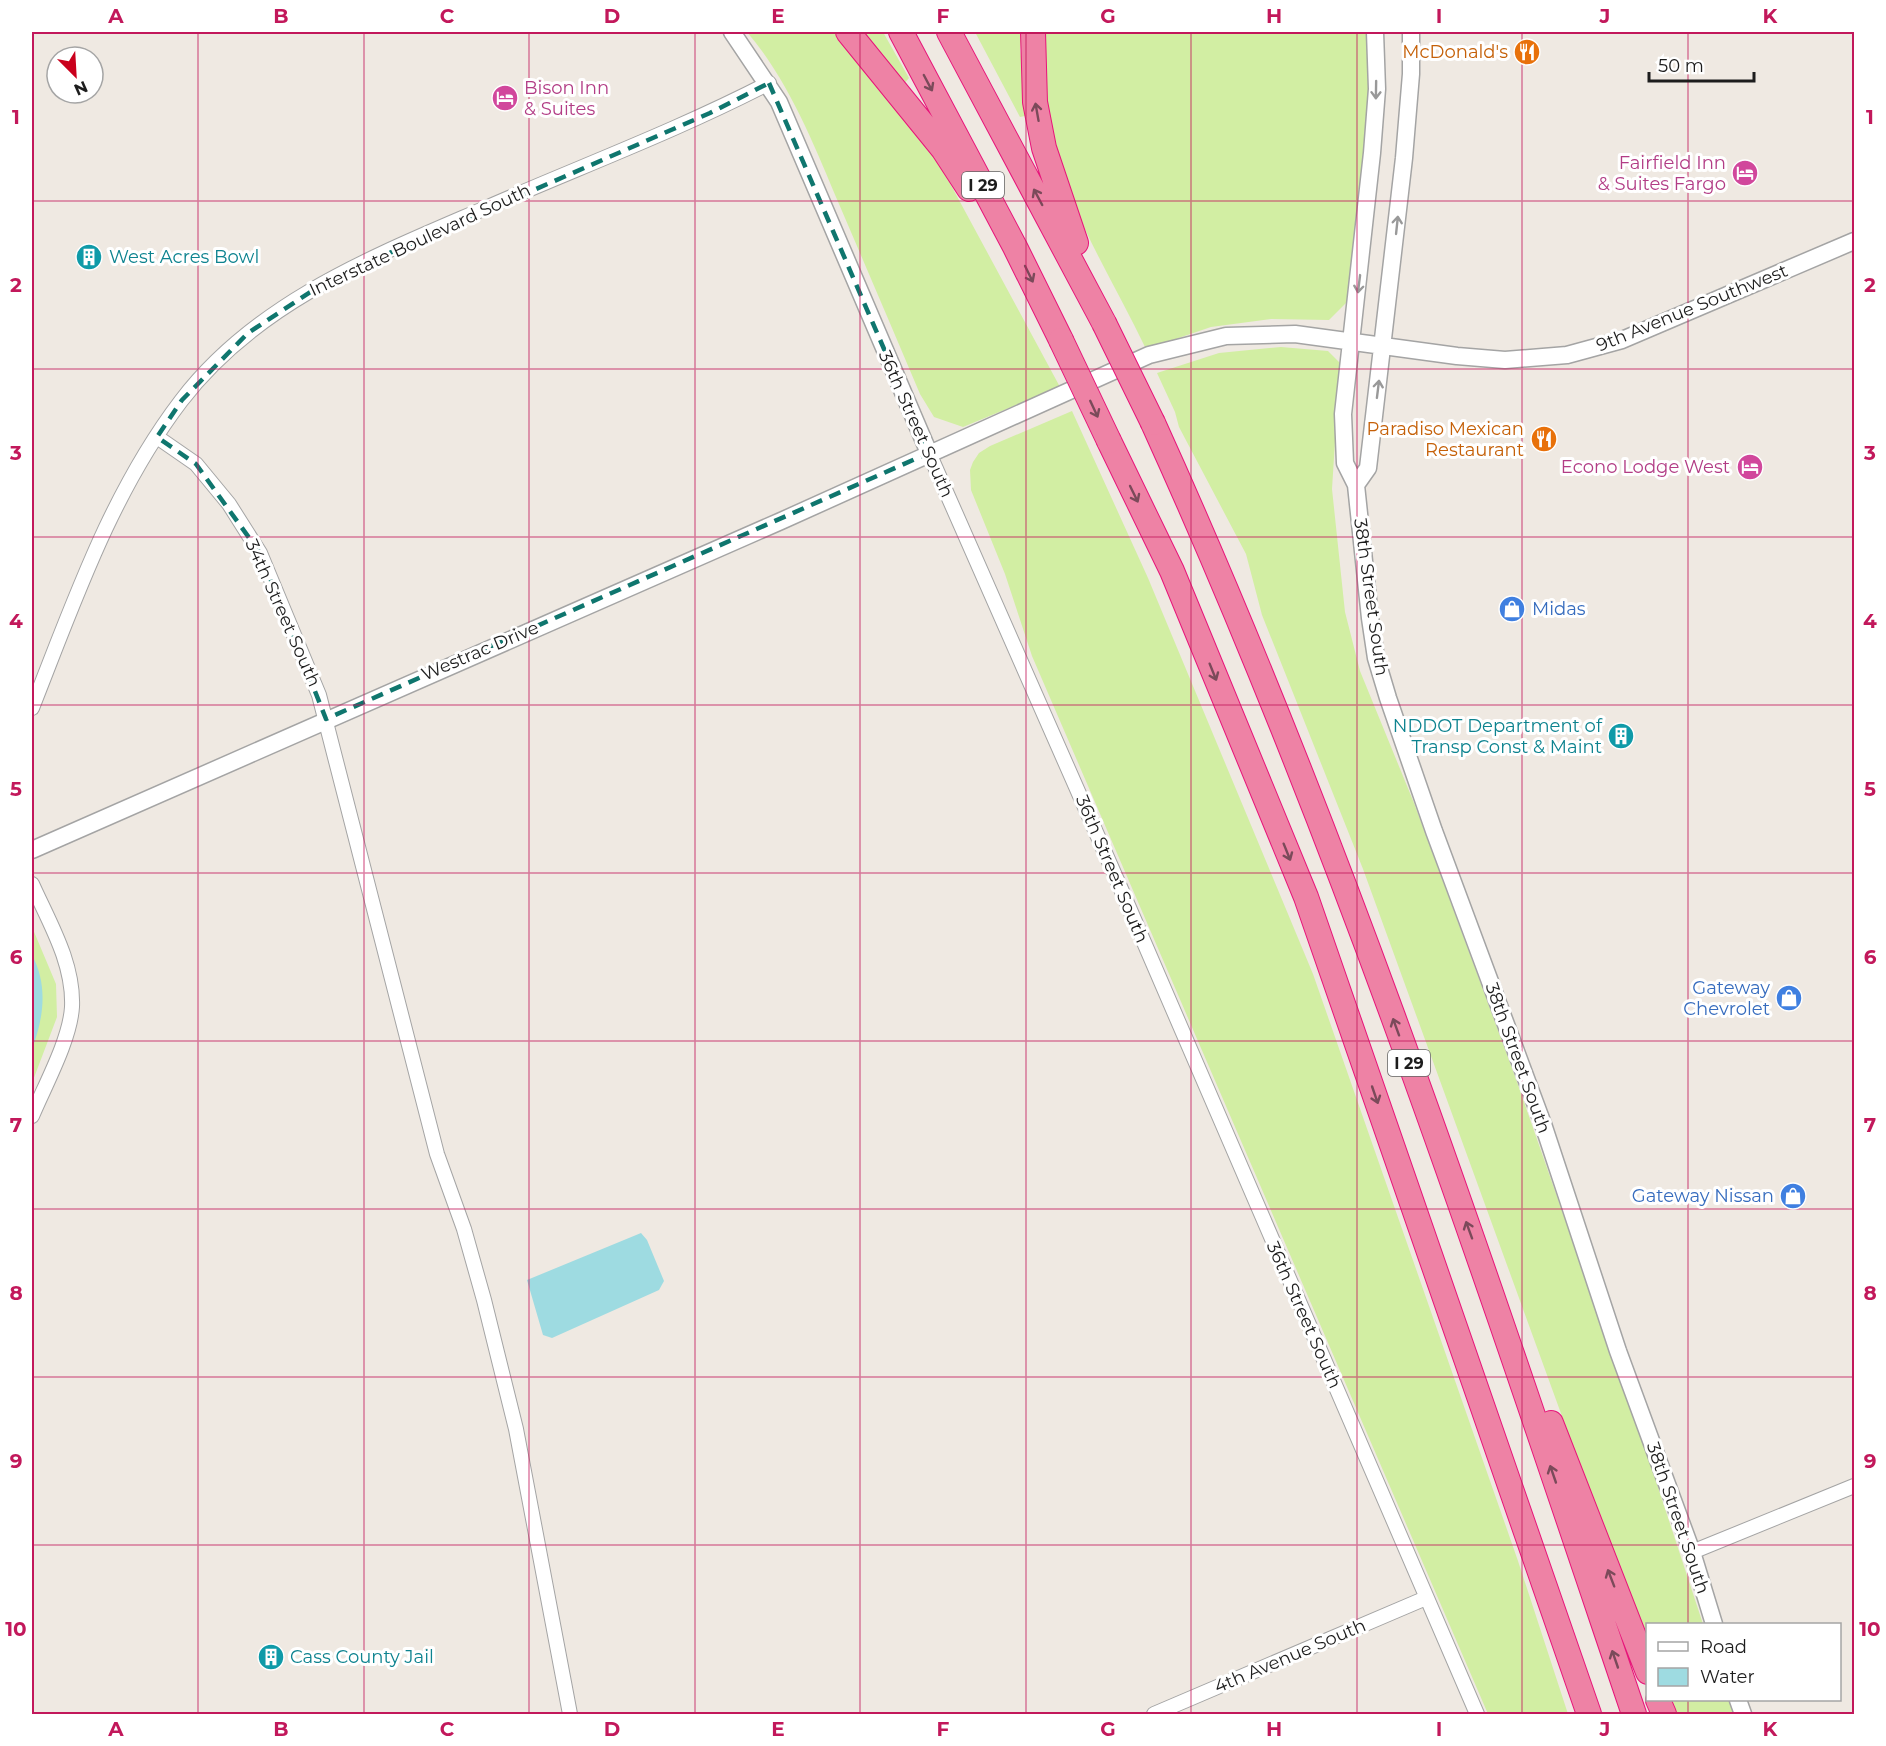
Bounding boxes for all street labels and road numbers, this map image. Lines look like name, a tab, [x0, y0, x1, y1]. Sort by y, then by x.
road number: I 29	[962, 172, 1004, 198]
street label: Interstate Boulevard South	[306, 179, 534, 301]
street label: 9th Avenue Southwest	[1593, 260, 1791, 356]
street label: 36th Street South	[874, 347, 958, 501]
street label: 38th Street South	[1349, 517, 1393, 677]
street label: 34th Street South	[241, 536, 325, 690]
street label: Westrac Drive	[418, 616, 542, 686]
street label: 36th Street South	[1071, 792, 1153, 946]
street label: 38th Street South	[1480, 980, 1556, 1136]
road number: I 29	[1388, 1050, 1430, 1076]
street label: 36th Street South	[1262, 1238, 1346, 1392]
street label: 38th Street South	[1642, 1439, 1714, 1597]
street label: 4th Avenue South	[1211, 1614, 1369, 1698]

